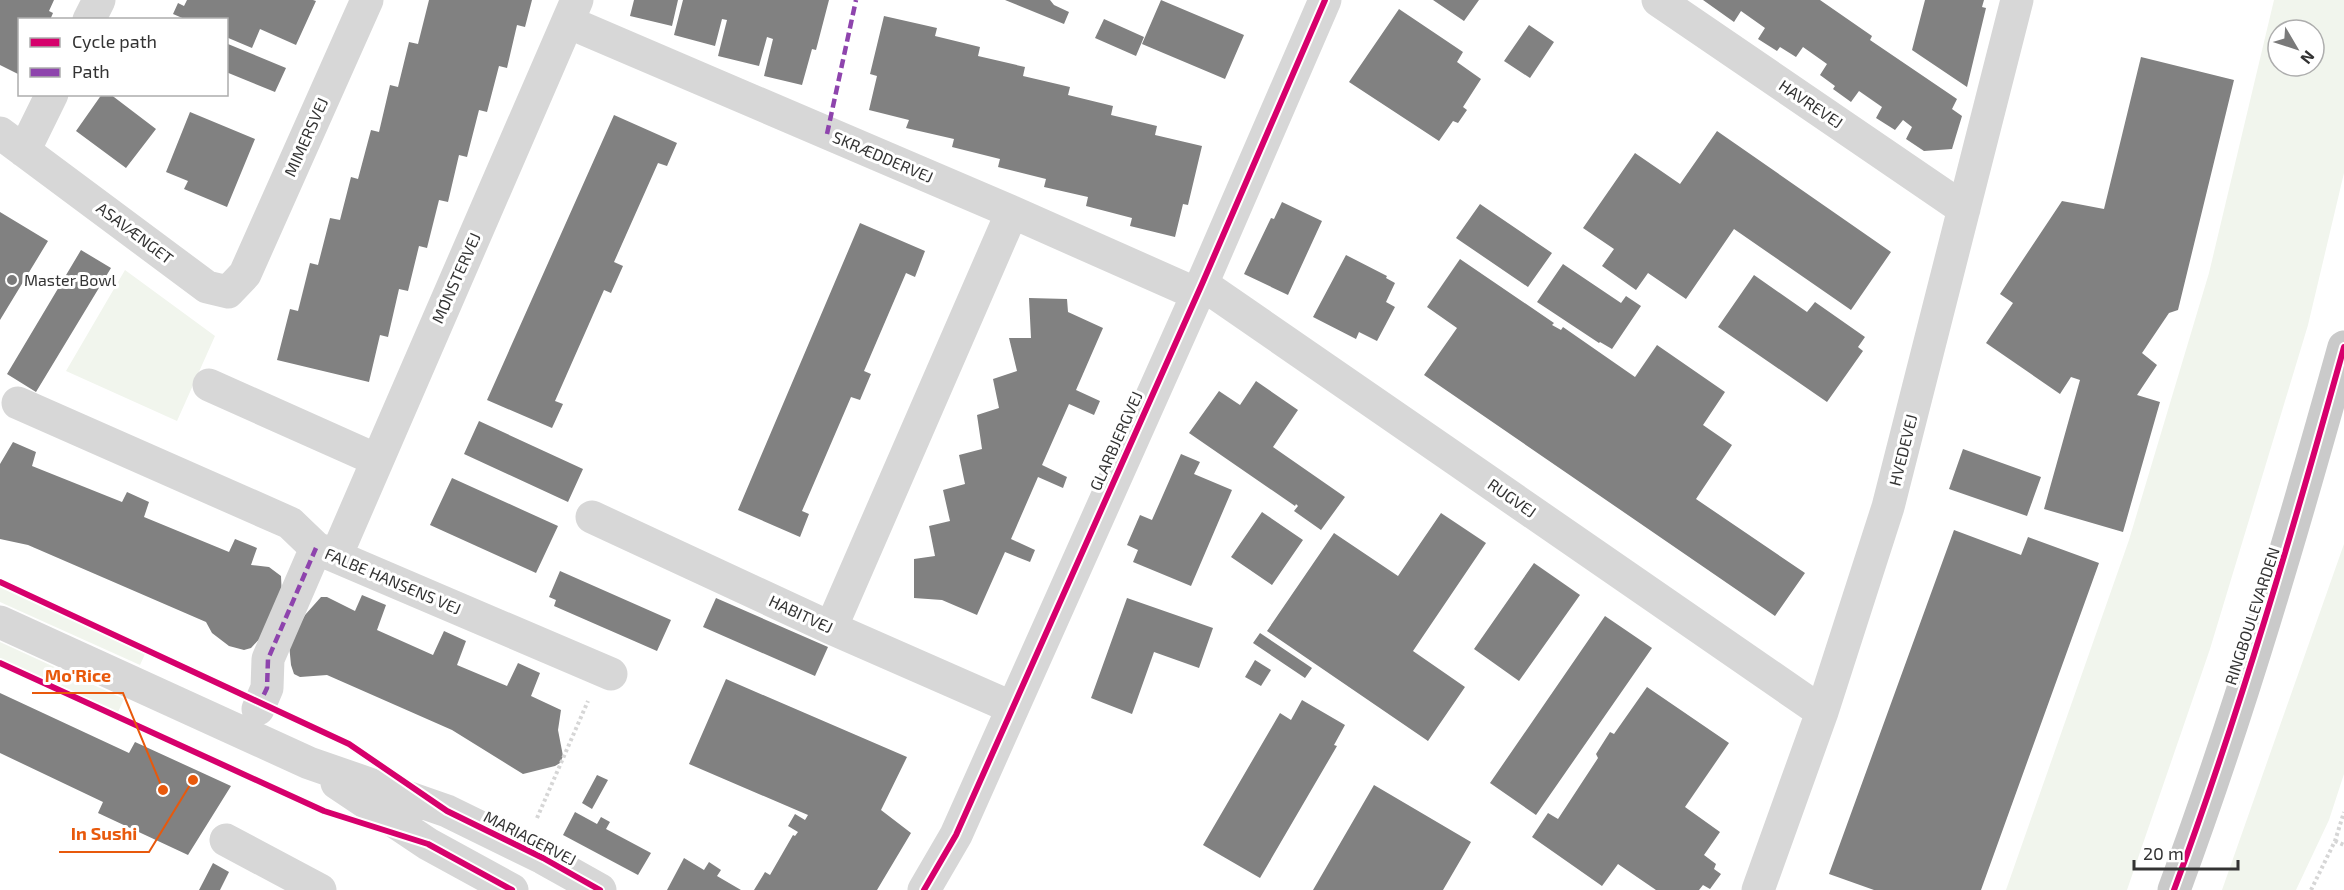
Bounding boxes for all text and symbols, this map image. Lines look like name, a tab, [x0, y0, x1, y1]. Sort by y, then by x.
legend	[18, 18, 228, 96]
north arrow	[2266, 18, 2326, 78]
text: Cycle path	[72, 30, 157, 52]
text: N	[2297, 47, 2319, 68]
text: Path	[72, 60, 110, 82]
street label: HAVREVEJ	[1776, 75, 1847, 132]
street label: MIMERSVEJ	[280, 94, 331, 179]
street label: SKRÆDDERVEJ	[830, 127, 936, 186]
street label: ASAVÆNGET	[93, 198, 177, 268]
street label: MØNSTERVEJ	[427, 230, 484, 326]
place label: Master Bowl	[24, 270, 116, 289]
marker: Master Bowl	[5, 273, 19, 287]
street label: GLARBJERGVEJ	[1085, 388, 1146, 493]
street label: HVEDEVEJ	[1884, 412, 1921, 488]
street label: RUGVEJ	[1484, 474, 1540, 521]
street label: FALBE HANSENS VEJ	[322, 543, 464, 618]
street label: RINGBOULEVARDEN	[2220, 545, 2283, 687]
street label: HABITVEJ	[766, 591, 836, 637]
callout: Mo'Rice	[32, 657, 123, 693]
text: Mo'Rice	[45, 664, 111, 686]
street label: MARIAGERVEJ	[481, 806, 580, 869]
callout: In Sushi	[59, 816, 149, 852]
text: In Sushi	[71, 822, 137, 844]
scale bar	[2134, 833, 2238, 871]
text: 20 m	[2143, 842, 2184, 864]

